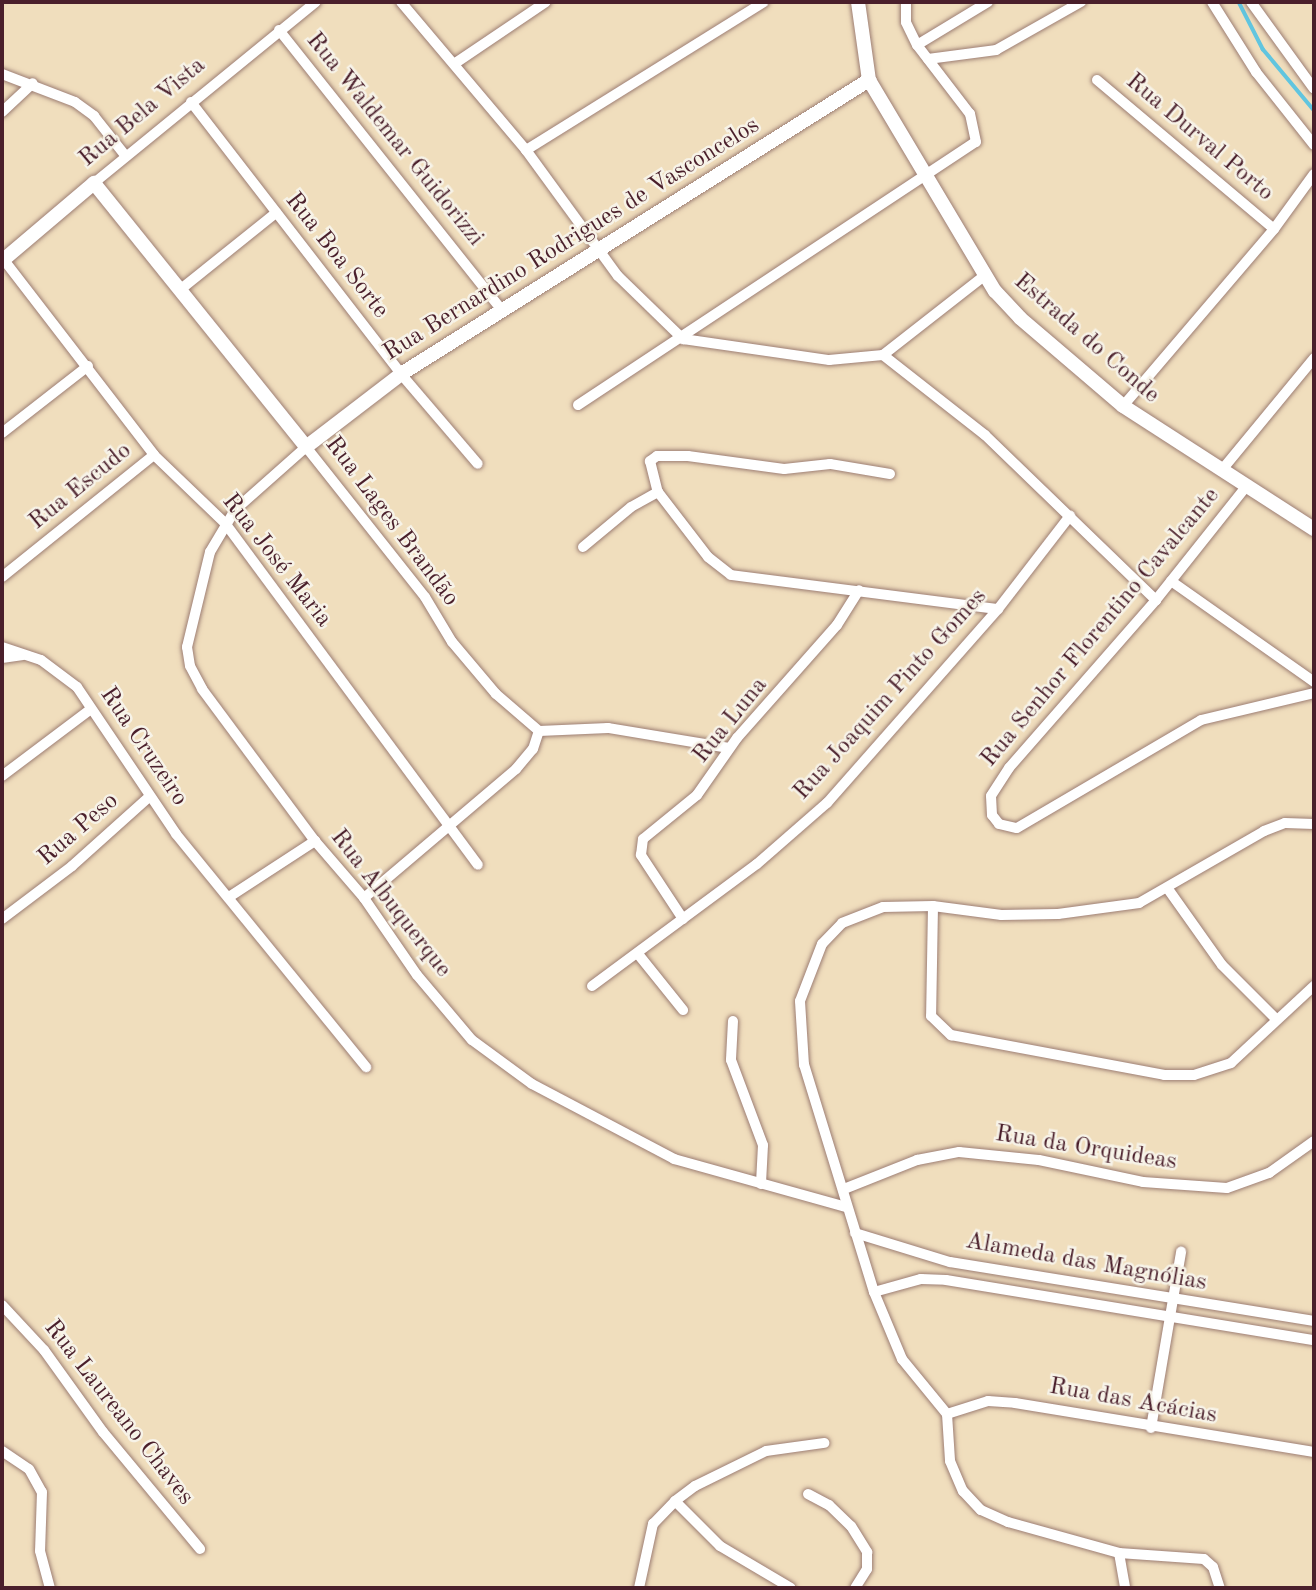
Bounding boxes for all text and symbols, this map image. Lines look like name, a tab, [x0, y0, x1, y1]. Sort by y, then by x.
street label: Rua Waldemar Guidorizzi	[299, 27, 489, 253]
street label: Rua Bela Vista	[74, 52, 212, 174]
street label: Rua Durval Porto	[1119, 68, 1279, 208]
street label: Rua Bernardino Rodrigues de Vasconcelos	[379, 112, 765, 368]
street label: Rua Boa Sorte	[278, 187, 394, 325]
street label: Estrada do Conde	[1007, 268, 1165, 410]
street label: Rua Lages Brandão	[318, 431, 464, 613]
street label: Rua Escudo	[24, 437, 138, 537]
street label: Rua Senhor Florentino Cavalcante	[976, 482, 1226, 774]
street label: Rua José Maria	[215, 488, 337, 634]
street label: Rua Joaquim Pinto Gomes	[788, 583, 994, 807]
street label: Rua Luna	[688, 672, 774, 770]
street label: Rua Cruzeiro	[93, 682, 193, 812]
street label: Rua Peso	[33, 787, 125, 873]
street label: Rua Albuquerque	[323, 824, 457, 984]
street label: Rua da Orquideas	[993, 1120, 1179, 1178]
street label: Alameda das Magnólias	[963, 1228, 1209, 1298]
street label: Rua Laureano Chaves	[37, 1315, 199, 1511]
street label: Rua das Acácias	[1047, 1373, 1219, 1431]

